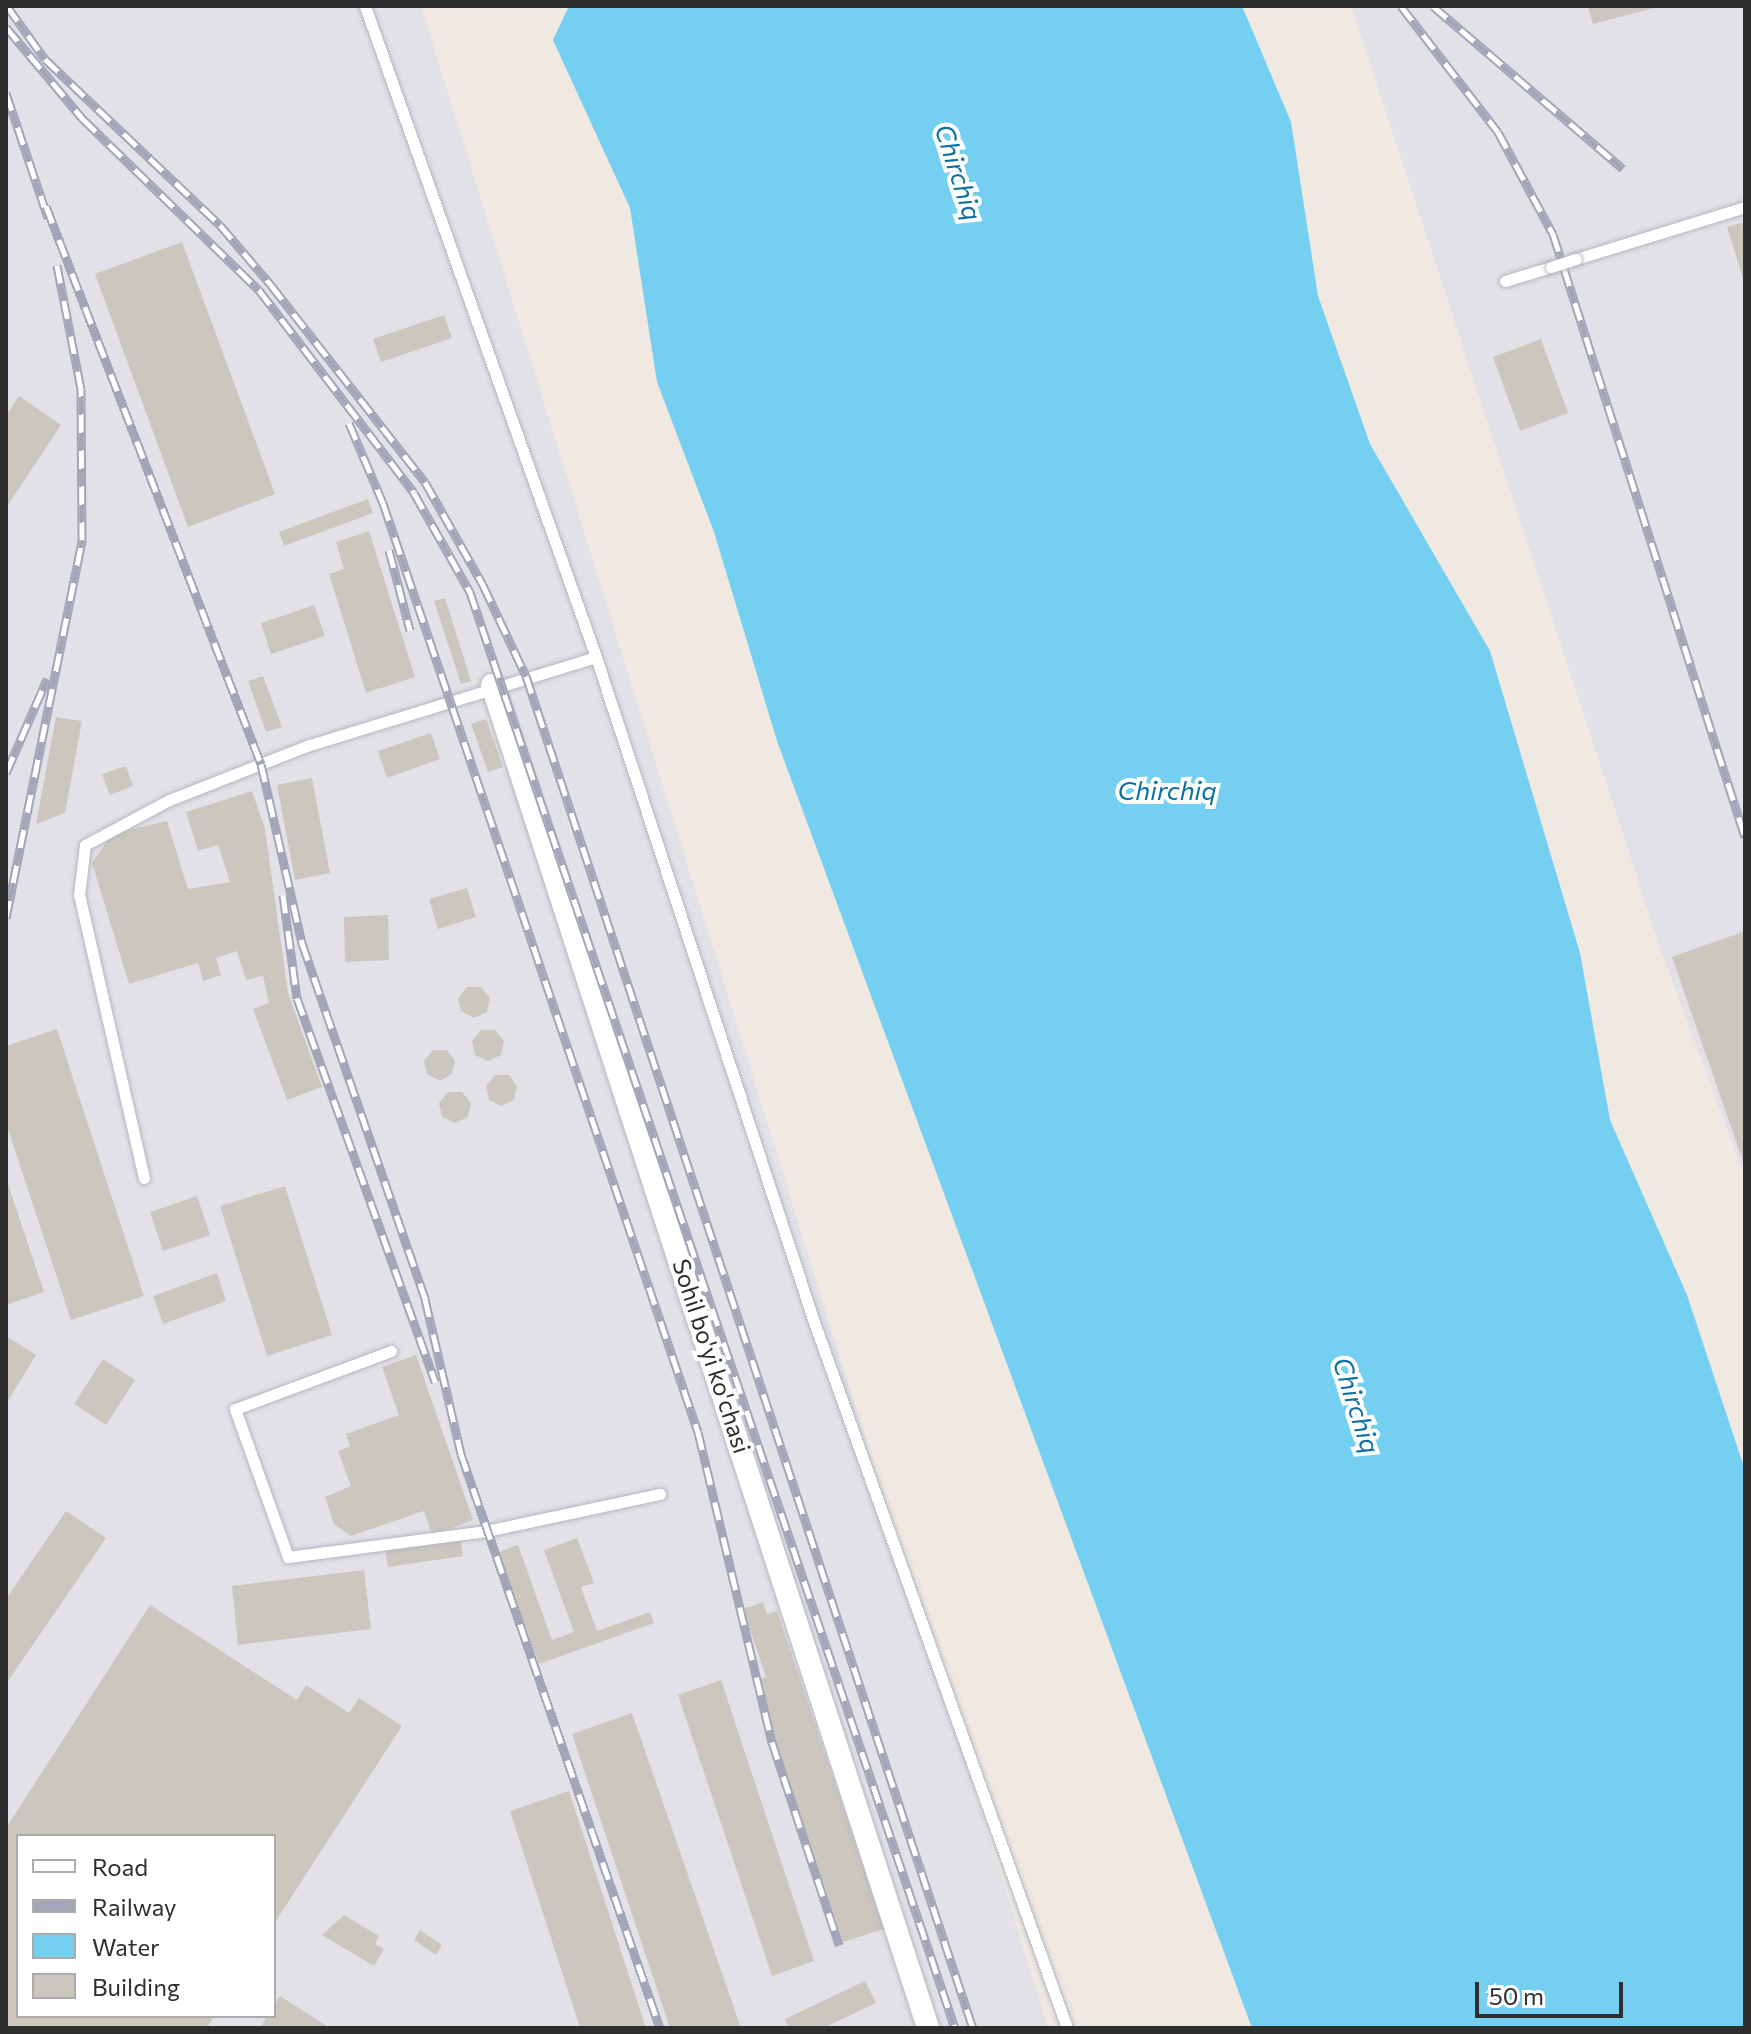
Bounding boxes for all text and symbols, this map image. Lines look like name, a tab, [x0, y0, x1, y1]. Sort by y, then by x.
water label: Chirchiq	[929, 120, 989, 224]
water label: Chirchiq	[1118, 774, 1216, 806]
street label: Sohil bo'yi ko'chasi	[667, 1255, 757, 1457]
water label: Chirchiq	[1327, 1353, 1387, 1457]
legend	[16, 1834, 276, 2018]
text: Road	[92, 1852, 148, 1881]
text: Railway	[92, 1892, 177, 1921]
text: Water	[92, 1932, 160, 1961]
scale bar	[1479, 1966, 1627, 2016]
text: Building	[92, 1972, 180, 2001]
text: 50 m	[1489, 1981, 1544, 2010]

